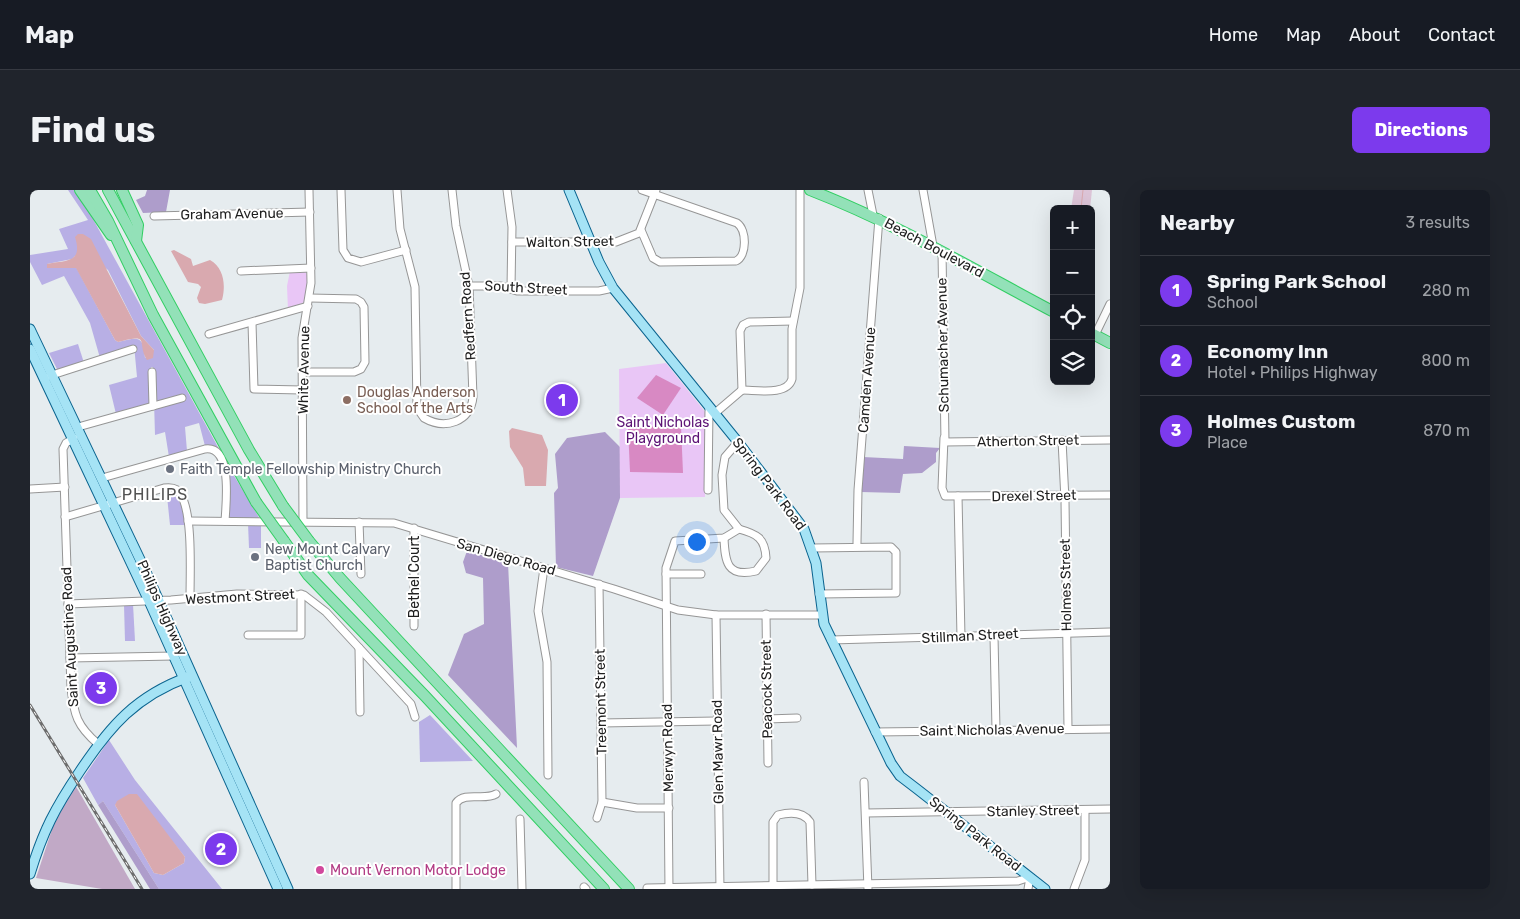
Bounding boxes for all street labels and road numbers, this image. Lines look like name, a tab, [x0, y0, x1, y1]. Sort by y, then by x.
street label: Graham Avenue	[180, 205, 284, 223]
street label: Beach Boulevard	[881, 215, 987, 281]
street label: Walton Street	[526, 233, 615, 251]
street label: Redfern Road	[456, 271, 480, 361]
street label: South Street	[484, 277, 568, 299]
street label: Schumacher Avenue	[933, 277, 953, 413]
street label: White Avenue	[295, 325, 313, 414]
street label: Camden Avenue	[855, 326, 879, 434]
street label: Atherton Street	[977, 432, 1080, 450]
street label: Spring Park Road	[729, 434, 809, 534]
street label: Drexel Street	[991, 487, 1077, 505]
street label: Bethel Court	[406, 535, 423, 618]
street label: San Diego Road	[455, 535, 557, 579]
street label: Holmes Street	[1057, 538, 1075, 632]
street label: Philips Highway	[133, 557, 191, 659]
street label: Saint Augustine Road	[58, 567, 82, 707]
street label: Westmont Street	[185, 586, 296, 608]
street label: Stillman Street	[921, 625, 1019, 647]
street label: Peacock Street	[758, 639, 776, 739]
street label: Treemont Street	[592, 648, 610, 755]
street label: Glen Mawr Road	[709, 700, 727, 804]
street label: Merwyn Road	[659, 704, 677, 792]
street label: Saint Nicholas Avenue	[919, 720, 1065, 740]
street label: Spring Park Road	[926, 793, 1024, 875]
street label: Stanley Street	[987, 802, 1080, 820]

